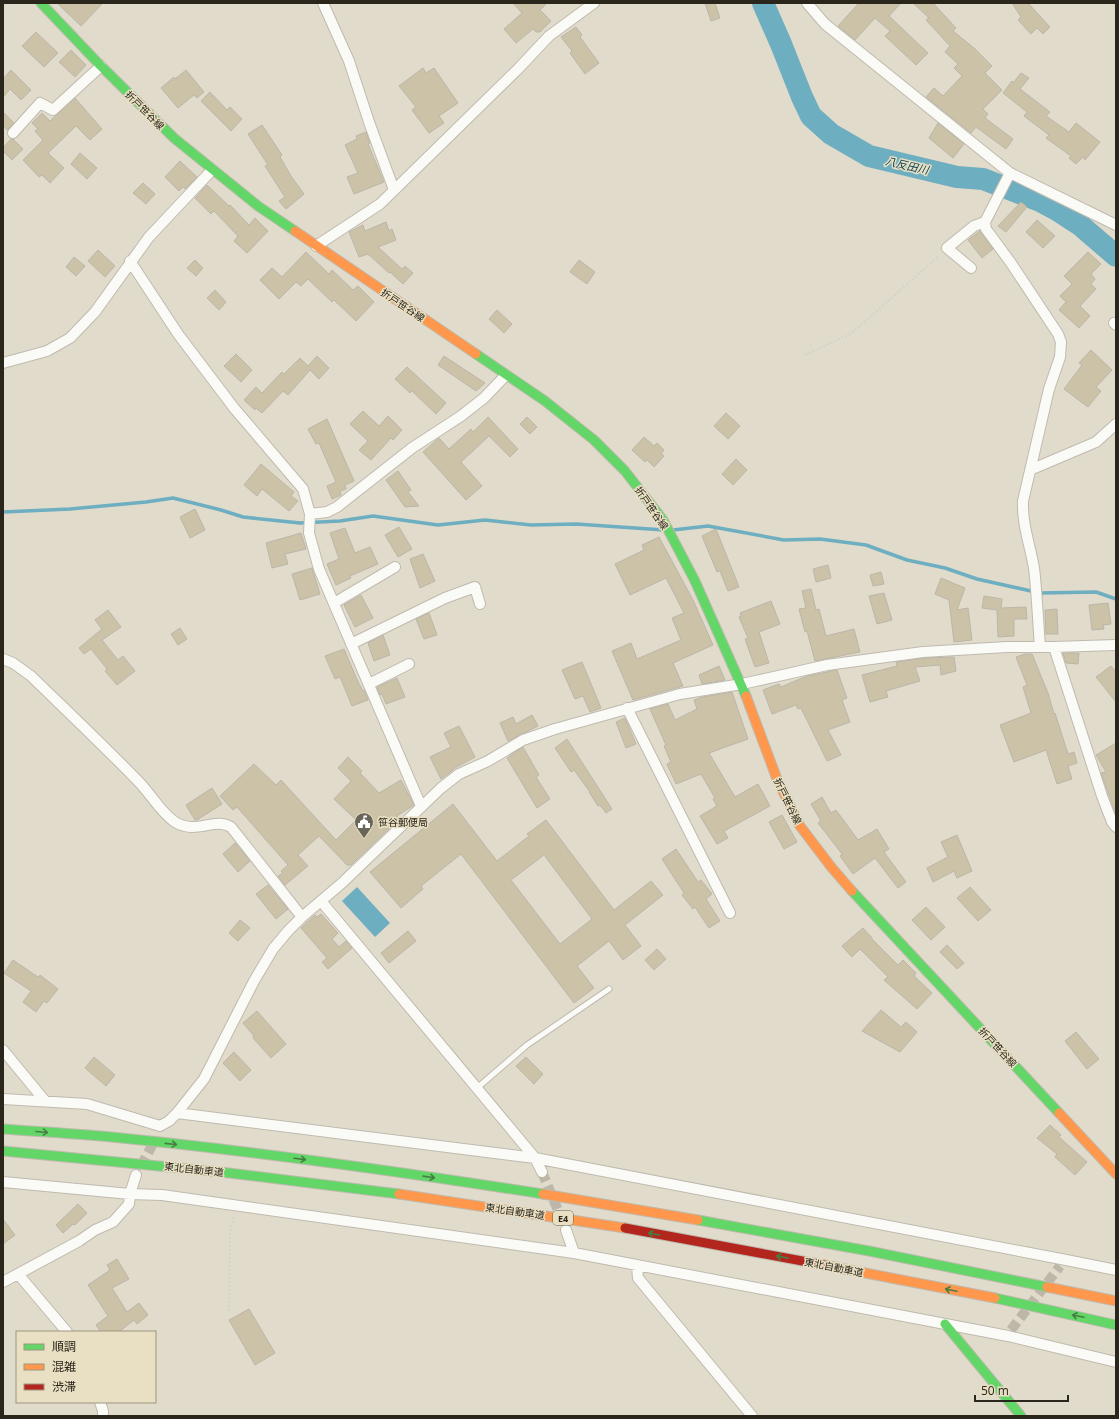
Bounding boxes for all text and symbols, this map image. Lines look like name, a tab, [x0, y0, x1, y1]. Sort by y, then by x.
street label: 折戸笹谷線	[122, 87, 168, 133]
water label: 八反田川	[884, 153, 931, 177]
street label: 折戸笹谷線	[378, 285, 428, 325]
street label: 折戸笹谷線	[632, 484, 672, 532]
street label: 折戸笹谷線	[771, 775, 805, 827]
public building icon: 笹谷郵便局	[353, 811, 375, 839]
place label: 笹谷郵便局	[378, 815, 428, 829]
street label: 折戸笹谷線	[976, 1024, 1020, 1070]
one-way arrow	[35, 1128, 48, 1136]
one-way arrow	[164, 1140, 177, 1148]
one-way arrow	[294, 1155, 307, 1162]
street label: 東北自動車道	[163, 1159, 225, 1179]
one-way arrow	[422, 1173, 435, 1181]
street label: 東北自動車道	[484, 1200, 546, 1222]
road number: E4	[553, 1211, 573, 1225]
one-way arrow	[648, 1230, 661, 1238]
one-way arrow	[776, 1253, 789, 1261]
street label: 東北自動車道	[803, 1254, 865, 1280]
one-way arrow	[945, 1285, 958, 1293]
one-way arrow	[1072, 1312, 1085, 1320]
legend	[16, 1331, 156, 1403]
text: 順調	[52, 1338, 76, 1355]
text: 混雑	[52, 1358, 76, 1375]
scale bar	[975, 1377, 1068, 1403]
text: 渋滞	[52, 1378, 76, 1395]
text: 50 m	[981, 1382, 1009, 1399]

